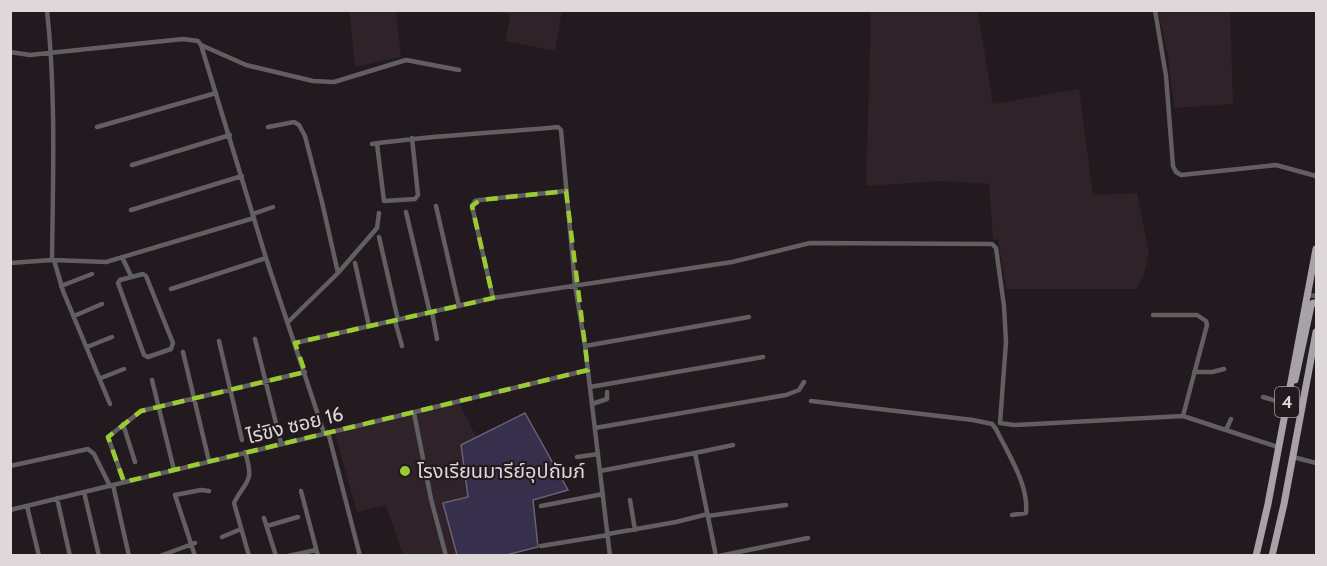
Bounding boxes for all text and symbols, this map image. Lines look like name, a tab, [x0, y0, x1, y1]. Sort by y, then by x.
road number: 4	[1275, 387, 1299, 417]
street label: ไร่ขิง ซอย 16	[243, 401, 346, 449]
place label: โรงเรียนมารีย์อุปถัมภ์	[417, 459, 585, 483]
marker: โรงเรียนมารีย์อุปถัมภ์	[398, 464, 412, 478]

